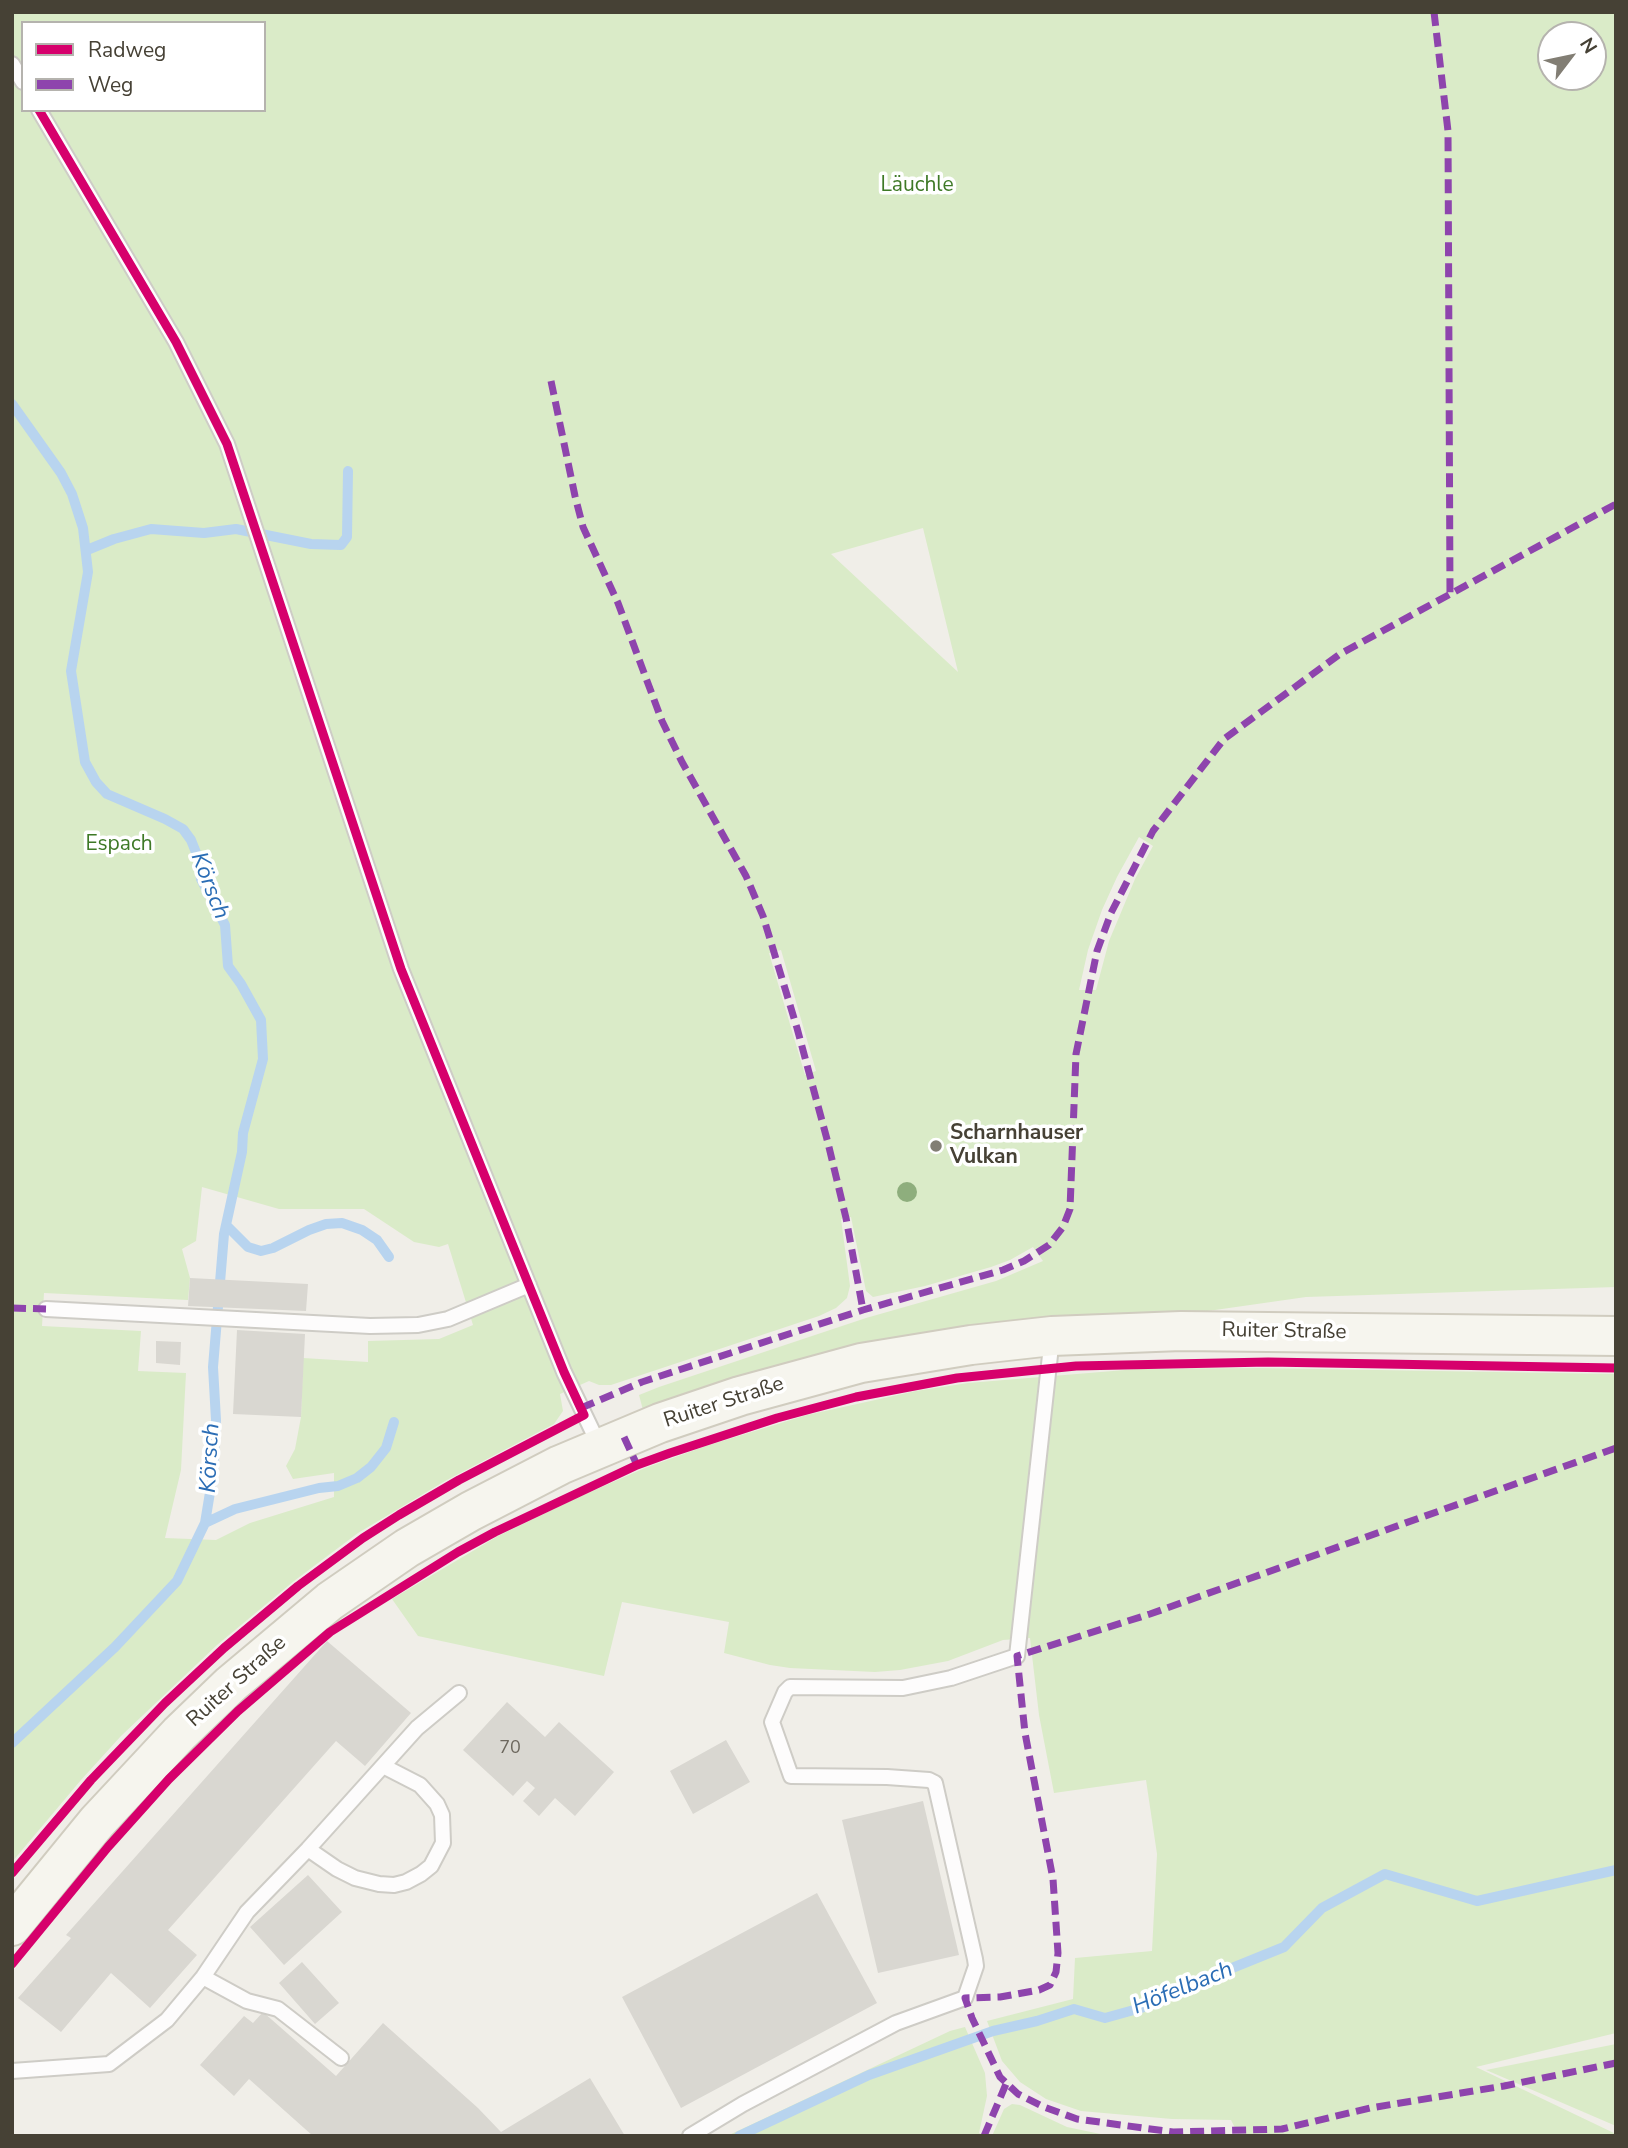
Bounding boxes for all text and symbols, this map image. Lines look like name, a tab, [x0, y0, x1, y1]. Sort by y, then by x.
legend	[21, 21, 266, 112]
north arrow	[1537, 21, 1607, 91]
text: N	[1573, 33, 1603, 59]
text: Radweg	[88, 36, 166, 64]
text: Weg	[88, 71, 133, 99]
park label: Läuchle	[880, 173, 954, 199]
park label: Espach	[85, 832, 153, 858]
water label: Körsch	[184, 848, 234, 924]
place label: Scharnhauser Vulkan	[950, 1121, 1083, 1171]
marker: Scharnhauser Vulkan	[928, 1138, 944, 1154]
street label: Ruiter Straße	[1221, 1318, 1347, 1346]
street label: Ruiter Straße	[661, 1372, 787, 1434]
water label: Körsch	[195, 1422, 227, 1494]
street label: Ruiter Straße	[182, 1631, 292, 1733]
house number: 70	[499, 1738, 521, 1760]
water label: Höfelbach	[1129, 1956, 1237, 2022]

